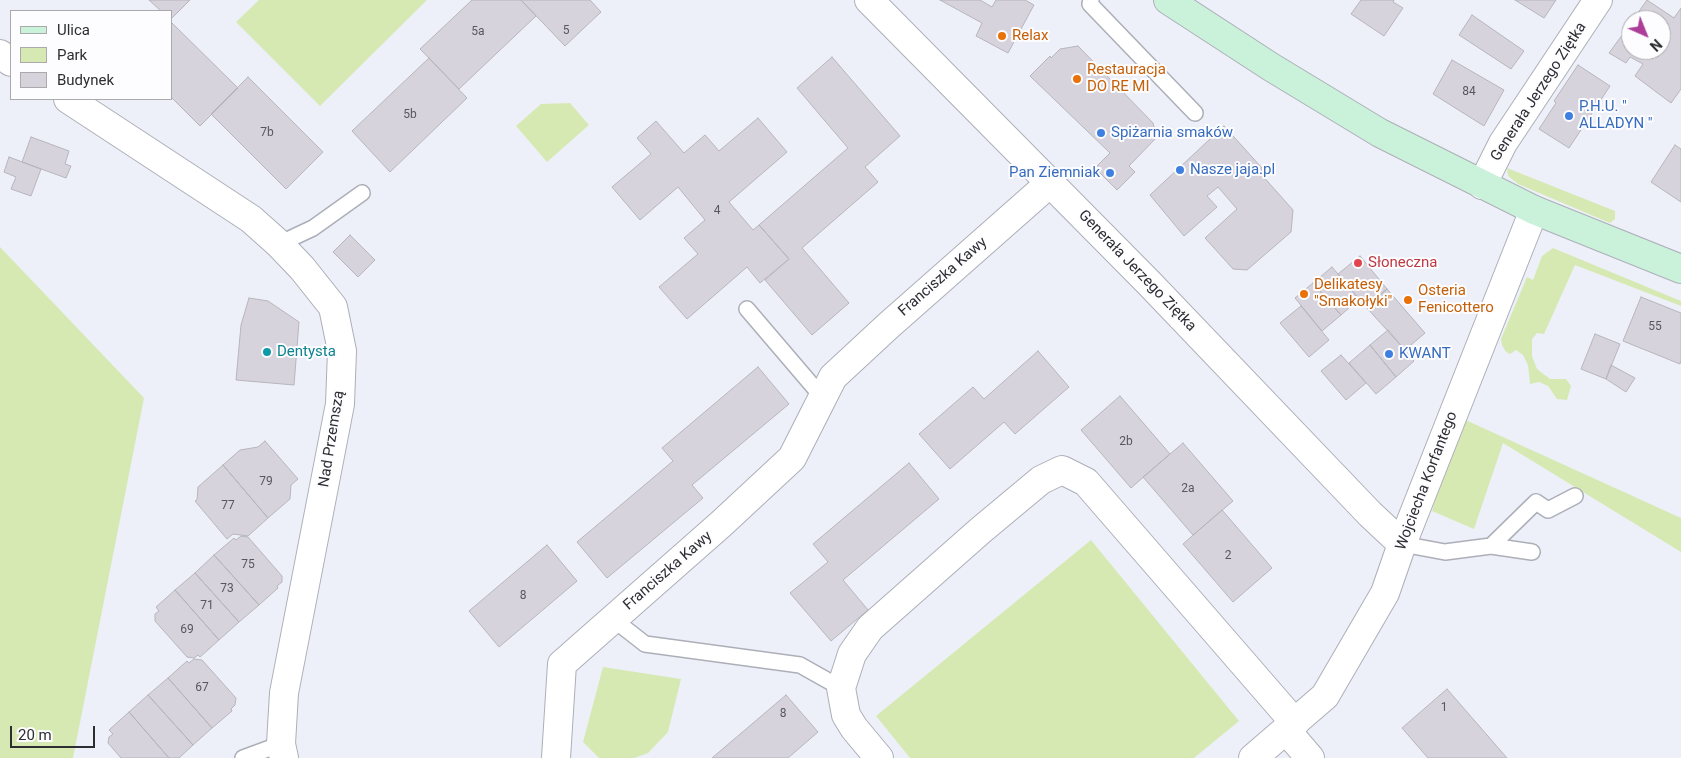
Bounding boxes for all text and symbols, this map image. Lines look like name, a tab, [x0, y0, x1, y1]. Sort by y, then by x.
legend	[10, 10, 172, 100]
north arrow	[1621, 10, 1671, 60]
street label: Generała Jerzego Ziętka	[1487, 19, 1591, 165]
text: Ulica	[57, 21, 90, 39]
house number: 5	[563, 24, 569, 38]
house number: 5a	[471, 25, 485, 39]
place label: Relax	[1012, 27, 1048, 45]
marker: Relax	[996, 30, 1008, 42]
text: N	[1647, 36, 1665, 54]
text: Park	[57, 46, 87, 64]
place label: Restauracja DO RE MI	[1087, 61, 1166, 96]
text: Budynek	[57, 71, 114, 89]
marker: Restauracja DO RE MI	[1071, 73, 1083, 85]
house number: 84	[1462, 85, 1476, 99]
place label: P.H.U. " ALLADYN "	[1579, 98, 1653, 133]
house number: 5b	[403, 108, 417, 122]
marker: P.H.U. " ALLADYN "	[1563, 110, 1575, 122]
place label: Spiżarnia smaków	[1111, 124, 1233, 142]
house number: 7b	[260, 126, 274, 140]
marker: Spiżarnia smaków	[1095, 127, 1107, 139]
place label: Nasze jaja.pl	[1190, 161, 1275, 179]
place label: Pan Ziemniak	[1009, 164, 1100, 182]
marker: Nasze jaja.pl	[1174, 164, 1186, 176]
marker: Pan Ziemniak	[1104, 167, 1116, 179]
house number: 4	[714, 204, 720, 218]
street label: Generała Jerzego Ziętka	[1074, 207, 1200, 335]
street label: Franciszka Kawy	[895, 234, 991, 320]
place label: Słoneczna	[1368, 254, 1437, 272]
marker: Słoneczna	[1352, 257, 1364, 269]
place label: Delikatesy "Smakołyki"	[1314, 276, 1392, 311]
place label: Osteria Fenicottero	[1418, 282, 1494, 317]
marker: Delikatesy "Smakołyki"	[1298, 288, 1310, 300]
marker: Osteria Fenicottero	[1402, 294, 1414, 306]
house number: 55	[1648, 320, 1662, 334]
place label: Dentysta	[277, 343, 336, 361]
place label: KWANT	[1399, 345, 1451, 363]
marker: Dentysta	[261, 346, 273, 358]
marker: KWANT	[1383, 348, 1395, 360]
street label: Nad Przemszą	[315, 390, 349, 488]
street label: Wojciecha Korfantego	[1392, 409, 1462, 553]
house number: 2b	[1119, 435, 1133, 449]
house number: 79	[259, 475, 273, 489]
house number: 2a	[1181, 482, 1195, 496]
house number: 77	[221, 499, 235, 513]
street label: Franciszka Kawy	[620, 528, 716, 614]
house number: 2	[1225, 549, 1231, 563]
house number: 75	[241, 558, 255, 572]
house number: 73	[220, 582, 234, 596]
house number: 8	[520, 589, 526, 603]
house number: 71	[200, 599, 214, 613]
house number: 69	[180, 623, 194, 637]
house number: 67	[195, 681, 209, 695]
house number: 1	[1441, 701, 1447, 715]
house number: 8	[780, 707, 786, 721]
scale bar	[12, 716, 98, 748]
text: 20 m	[18, 726, 52, 744]

